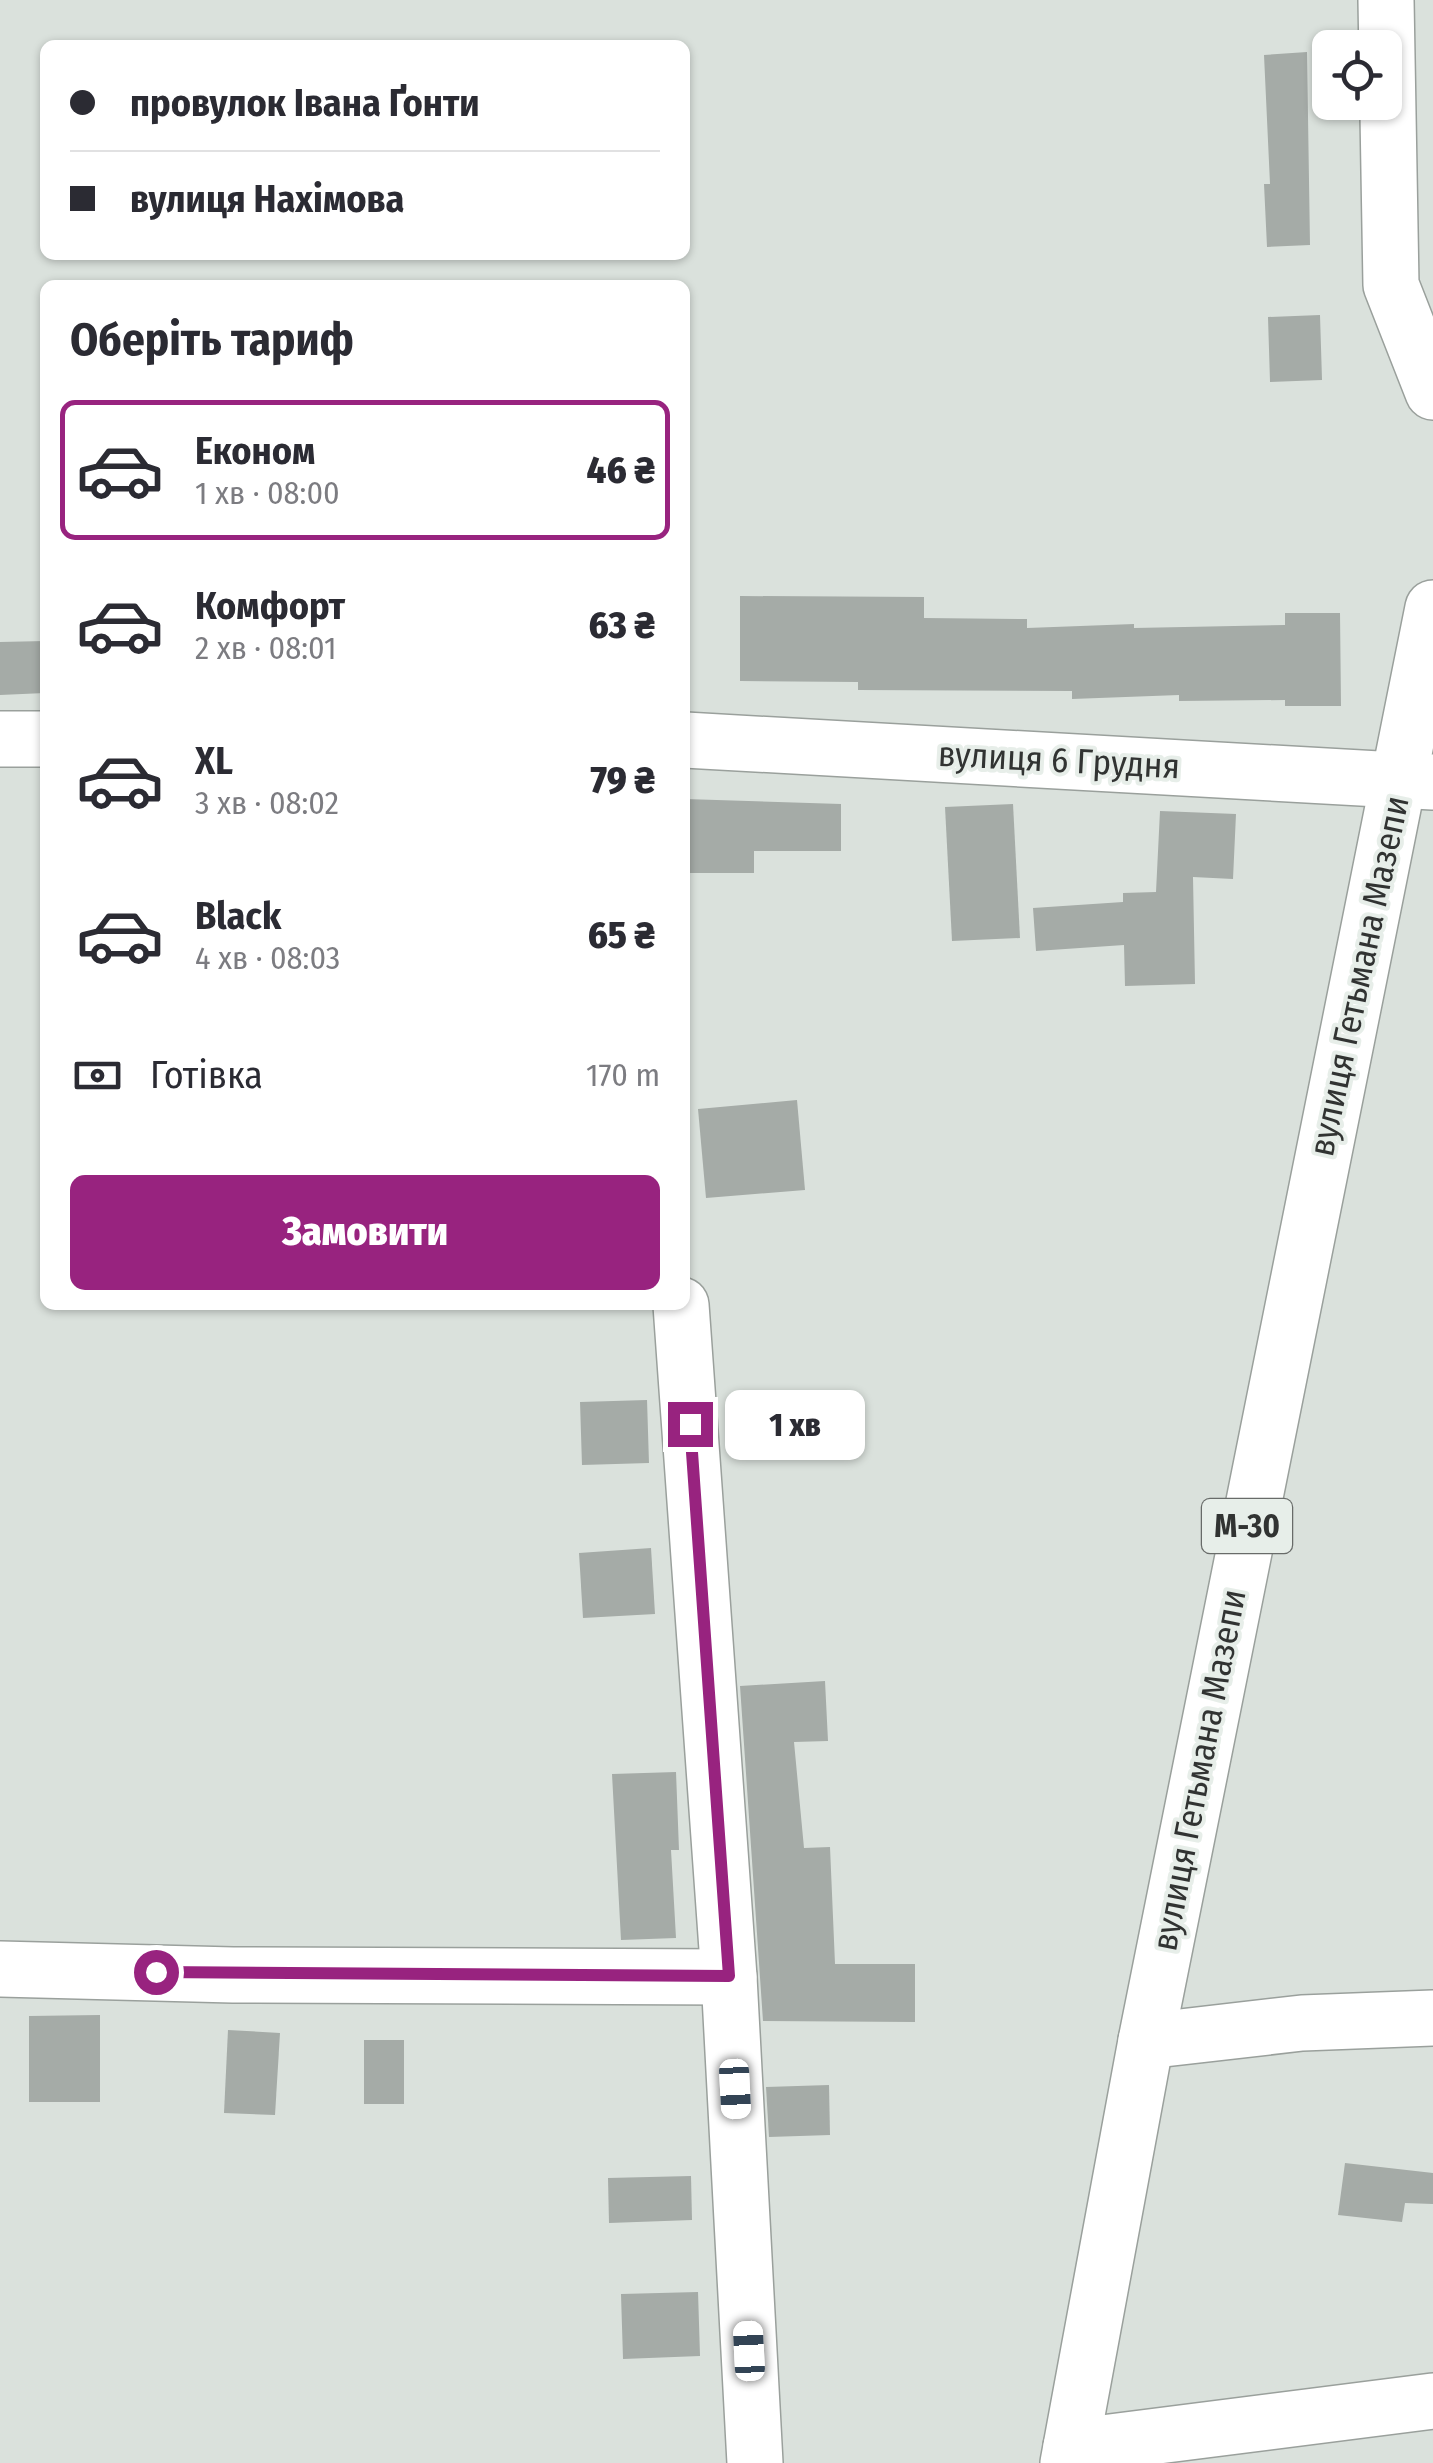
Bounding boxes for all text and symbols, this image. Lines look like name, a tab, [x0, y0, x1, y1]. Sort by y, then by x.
map controls	[1312, 30, 1402, 120]
button: locate	[1312, 30, 1402, 120]
text: провулок Івана Ґонти	[130, 80, 480, 126]
text: вулиця Нахімова	[130, 176, 404, 222]
text: Оберіть тариф	[70, 313, 354, 367]
icon: car	[75, 425, 165, 515]
text: Економ	[195, 428, 315, 474]
text: 46 ₴	[587, 447, 655, 493]
text: 1 хв · 08:00	[195, 474, 340, 512]
icon: car	[75, 580, 165, 670]
text: Комфорт	[195, 583, 345, 629]
text: 63 ₴	[589, 602, 655, 648]
text: 2 хв · 08:01	[195, 629, 336, 667]
street label: вулиця 6 Грудня	[937, 733, 1181, 787]
icon: car	[75, 735, 165, 825]
text: XL	[195, 738, 233, 784]
text: 79 ₴	[590, 757, 655, 803]
text: 3 хв · 08:02	[195, 784, 339, 822]
street label: вулиця Гетьмана Мазепи	[1300, 792, 1418, 1160]
icon: car	[75, 890, 165, 980]
text: Black	[195, 893, 281, 939]
text: 65 ₴	[588, 912, 655, 958]
text: 4 хв · 08:03	[195, 939, 340, 977]
icon: cash	[70, 1048, 125, 1103]
text: Готівка	[150, 1052, 263, 1098]
text: 170 m	[586, 1056, 660, 1094]
button: Замовити	[70, 1175, 660, 1290]
callout: 1 хв	[725, 1389, 865, 1459]
route end	[668, 1402, 713, 1447]
text: 1 хв	[769, 1406, 821, 1444]
road number: М-30	[1202, 1499, 1292, 1553]
street label: вулиця Гетьмана Мазепи	[1143, 1586, 1255, 1954]
route start	[134, 1950, 179, 1995]
car	[718, 2058, 752, 2120]
car	[732, 2320, 766, 2382]

